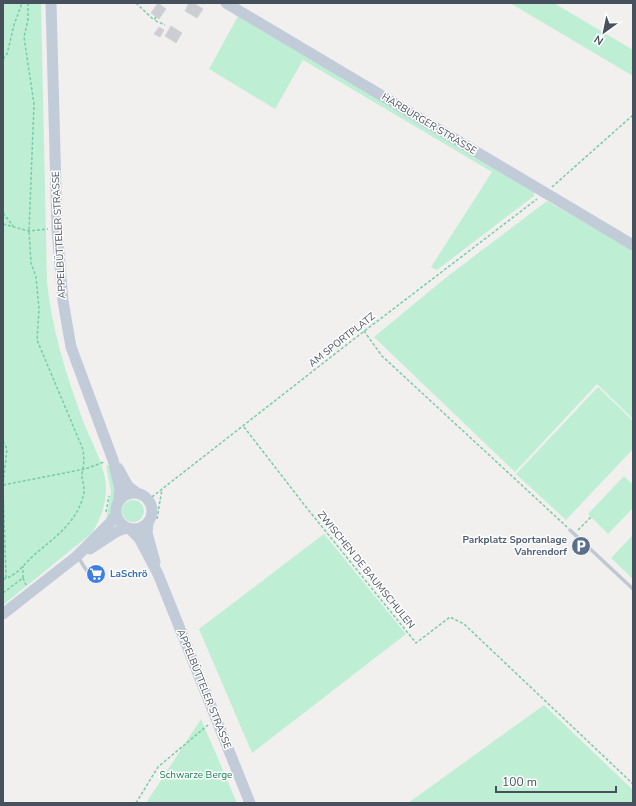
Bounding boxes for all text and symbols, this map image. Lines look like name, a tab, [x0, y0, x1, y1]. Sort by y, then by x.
north arrow	[584, 12, 624, 52]
text: N	[591, 31, 606, 48]
street label: HARBURGER STRASSE	[379, 90, 479, 158]
street label: APPELBÜTTELER STRASSE	[49, 171, 69, 299]
street label: AM SPORTPLATZ	[306, 310, 378, 370]
street label: ZWISCHEN DE BAUMSCHULEN	[314, 508, 418, 632]
place label: Parkplatz Sportanlage Vahrendorf	[462, 533, 568, 559]
parking icon: Parkplatz Sportanlage Vahrendorf	[570, 535, 592, 557]
supermarket icon: LaSchrö	[85, 563, 107, 585]
place label: LaSchrö	[110, 567, 148, 581]
street label: APPELBÜTTELER STRASSE	[174, 627, 234, 751]
park label: Schwarze Berge	[160, 768, 232, 782]
scale bar	[496, 768, 616, 794]
text: 100 m	[502, 774, 537, 790]

